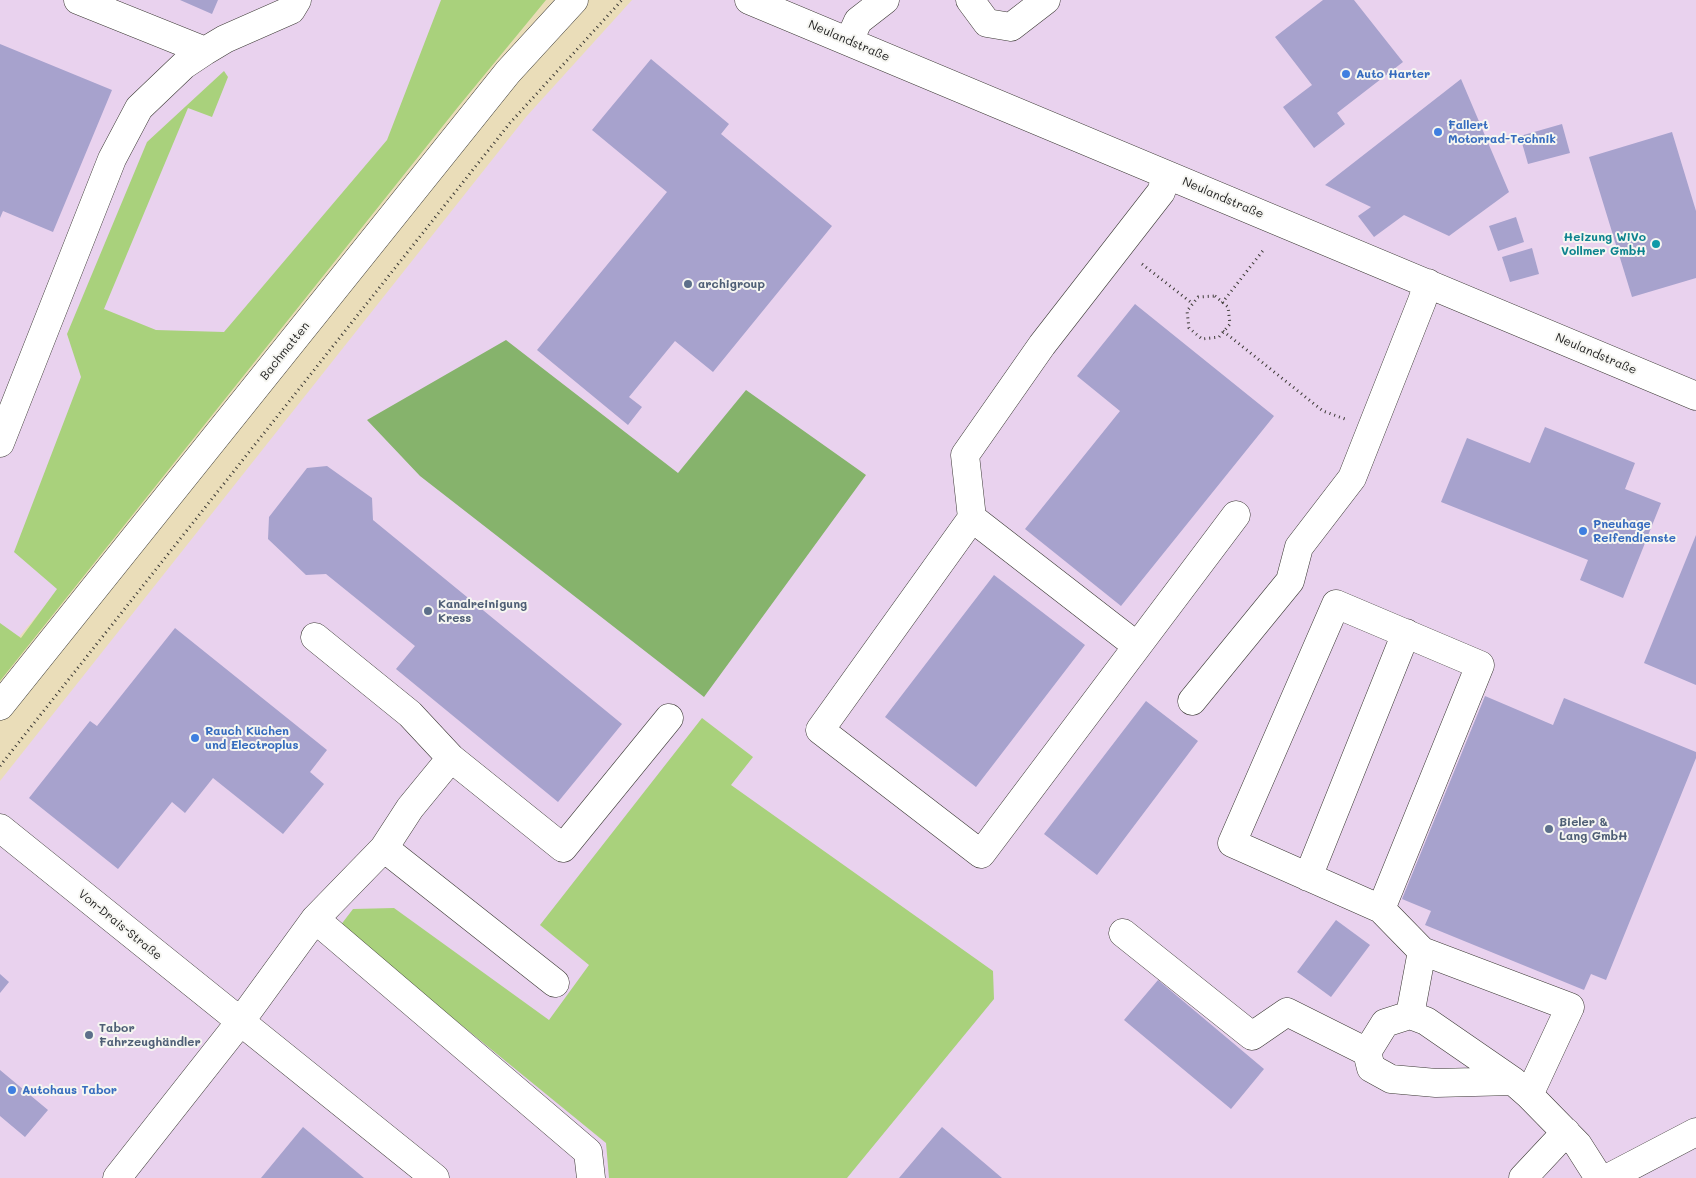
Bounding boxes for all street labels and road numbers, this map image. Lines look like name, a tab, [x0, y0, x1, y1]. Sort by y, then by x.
street label: Neulandstraße	[806, 17, 892, 65]
street label: Neulandstraße	[1180, 174, 1266, 222]
street label: Bachmatten	[257, 319, 313, 383]
street label: Neulandstraße	[1553, 330, 1639, 378]
street label: Von-Drais-Straße	[75, 887, 165, 963]

